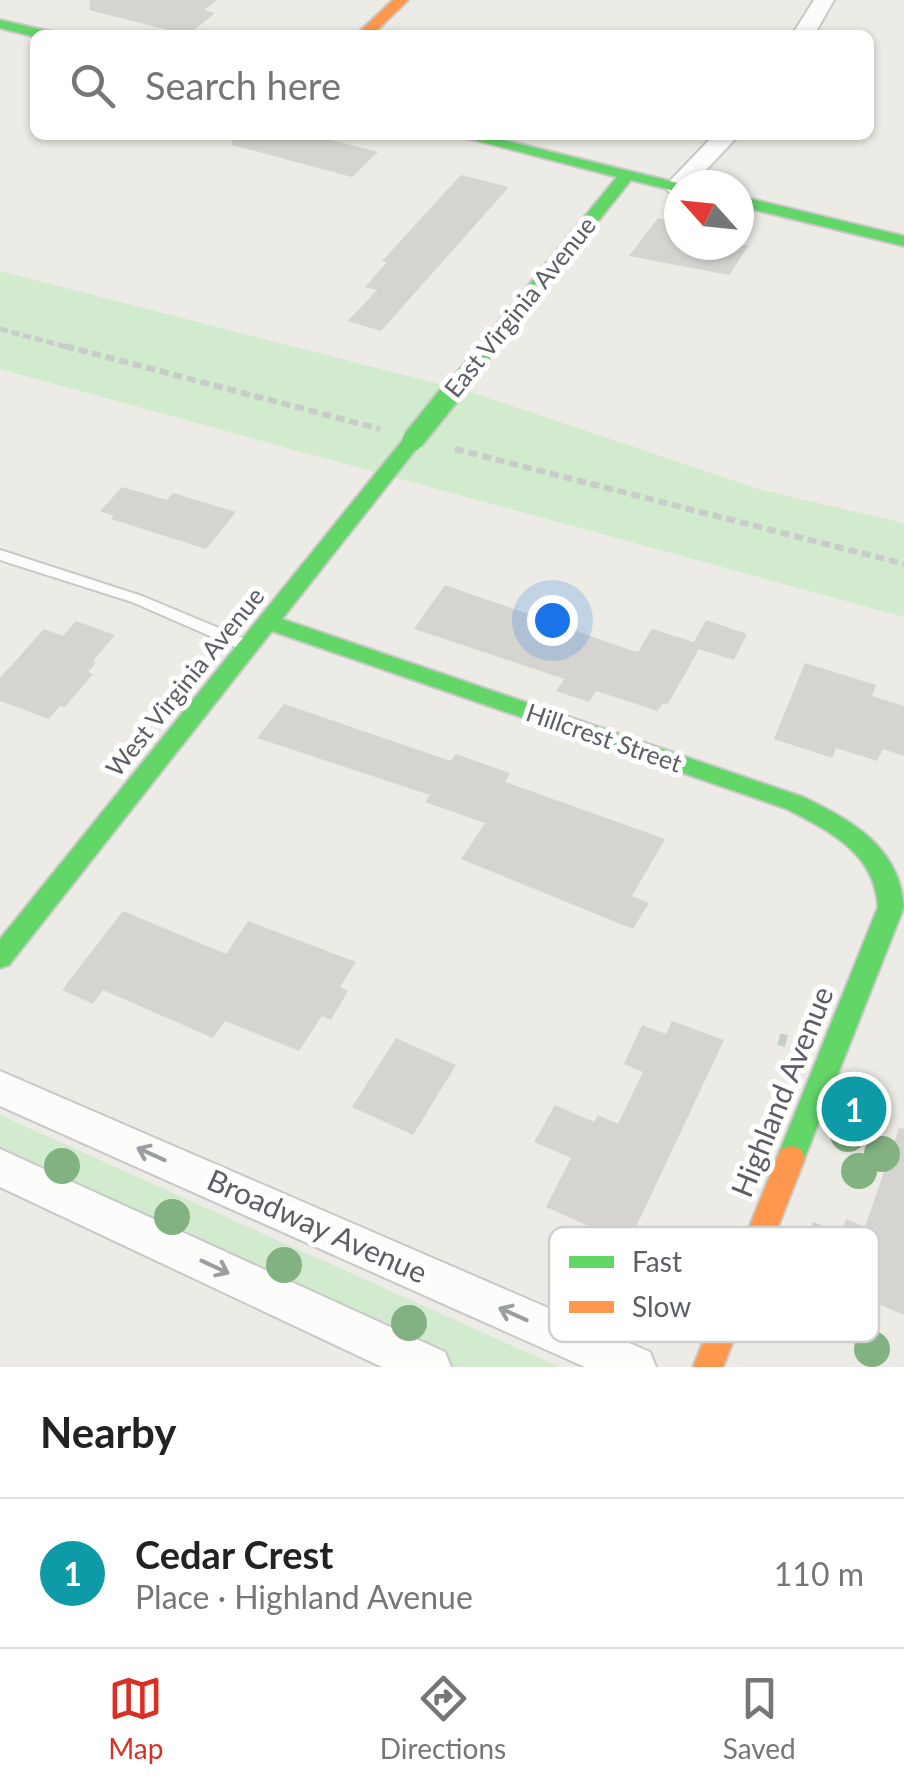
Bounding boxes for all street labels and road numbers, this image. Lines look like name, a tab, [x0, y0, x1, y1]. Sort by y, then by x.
street label: East Virginia Avenue	[437, 210, 601, 403]
street label: West Virginia Avenue	[99, 581, 270, 782]
street label: Hillcrest Street	[523, 696, 686, 778]
street label: Highland Avenue	[723, 981, 840, 1202]
street label: Broadway Avenue	[202, 1161, 433, 1290]

